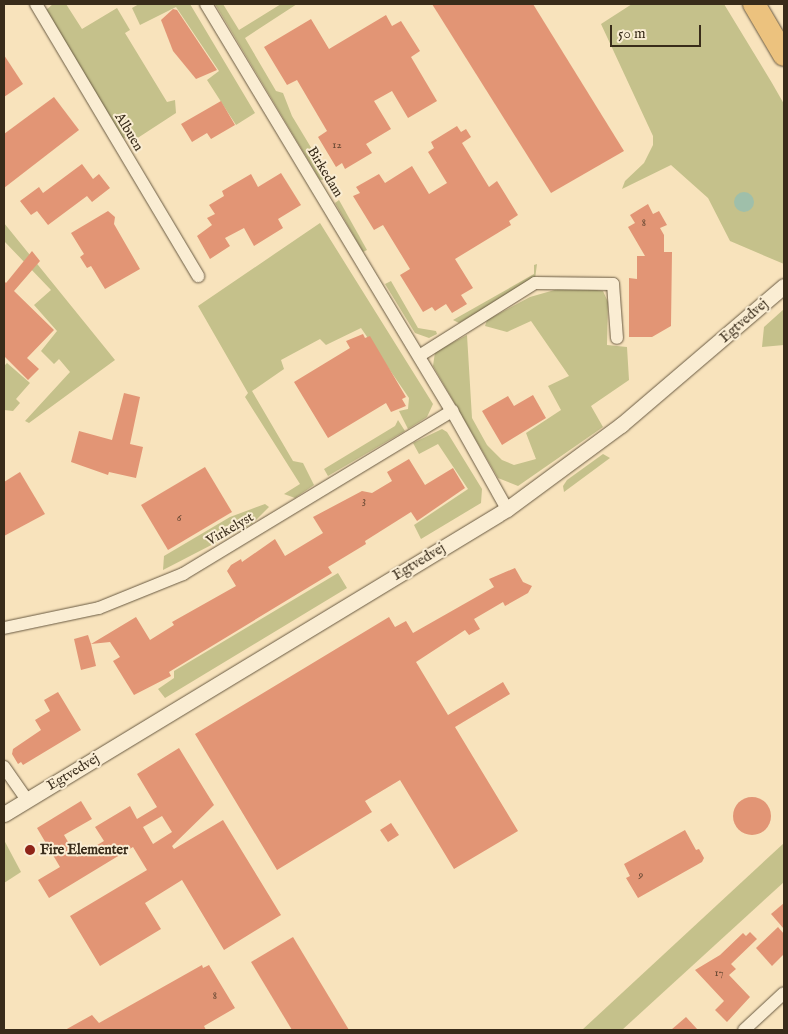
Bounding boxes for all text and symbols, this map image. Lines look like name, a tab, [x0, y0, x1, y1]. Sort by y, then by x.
scale bar	[613, 15, 704, 47]
text: 50 m	[618, 24, 646, 43]
street label: Albuen	[111, 110, 147, 154]
house number: 12	[332, 138, 342, 152]
street label: Birkedam	[303, 144, 347, 200]
house number: 8	[642, 216, 646, 230]
street label: Egtvedvej	[717, 296, 771, 346]
house number: 3	[362, 494, 366, 508]
street label: Virkelyst	[203, 509, 257, 549]
house number: 6	[177, 511, 181, 525]
street label: Egtvedvej	[390, 540, 448, 584]
street label: Egtvedvej	[44, 750, 102, 794]
place label: Fire Elementer	[40, 842, 128, 858]
marker: Fire Elementer	[24, 844, 36, 856]
house number: 9	[639, 868, 643, 882]
house number: 17	[714, 966, 724, 980]
house number: 8	[213, 989, 217, 1003]

